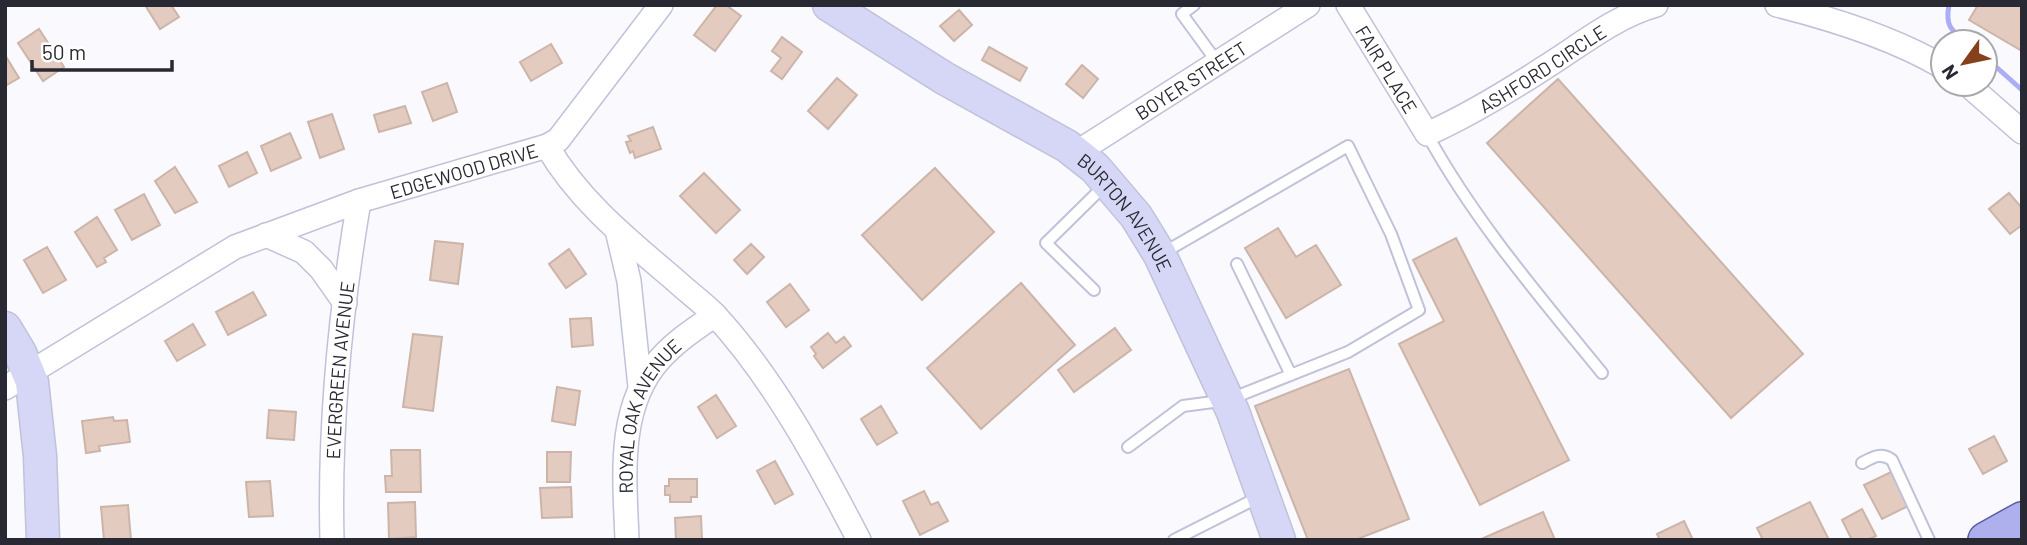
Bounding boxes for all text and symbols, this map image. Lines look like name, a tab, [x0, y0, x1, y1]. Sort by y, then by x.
street label: ASHFORD CIRCLE	[1475, 19, 1610, 117]
street label: FAIR PLACE	[1352, 21, 1423, 117]
scale bar	[32, 28, 172, 72]
north arrow	[1929, 28, 1999, 98]
street label: BOYER STREET	[1131, 36, 1251, 124]
text: 50 m	[42, 39, 86, 64]
text: N	[1936, 61, 1962, 84]
street label: EDGEWOOD DRIVE	[387, 138, 540, 203]
street label: BURTON AVENUE	[1073, 148, 1177, 275]
street label: EVERGREEN AVENUE	[321, 280, 358, 460]
street label: ROYAL OAK AVENUE	[613, 333, 685, 494]

